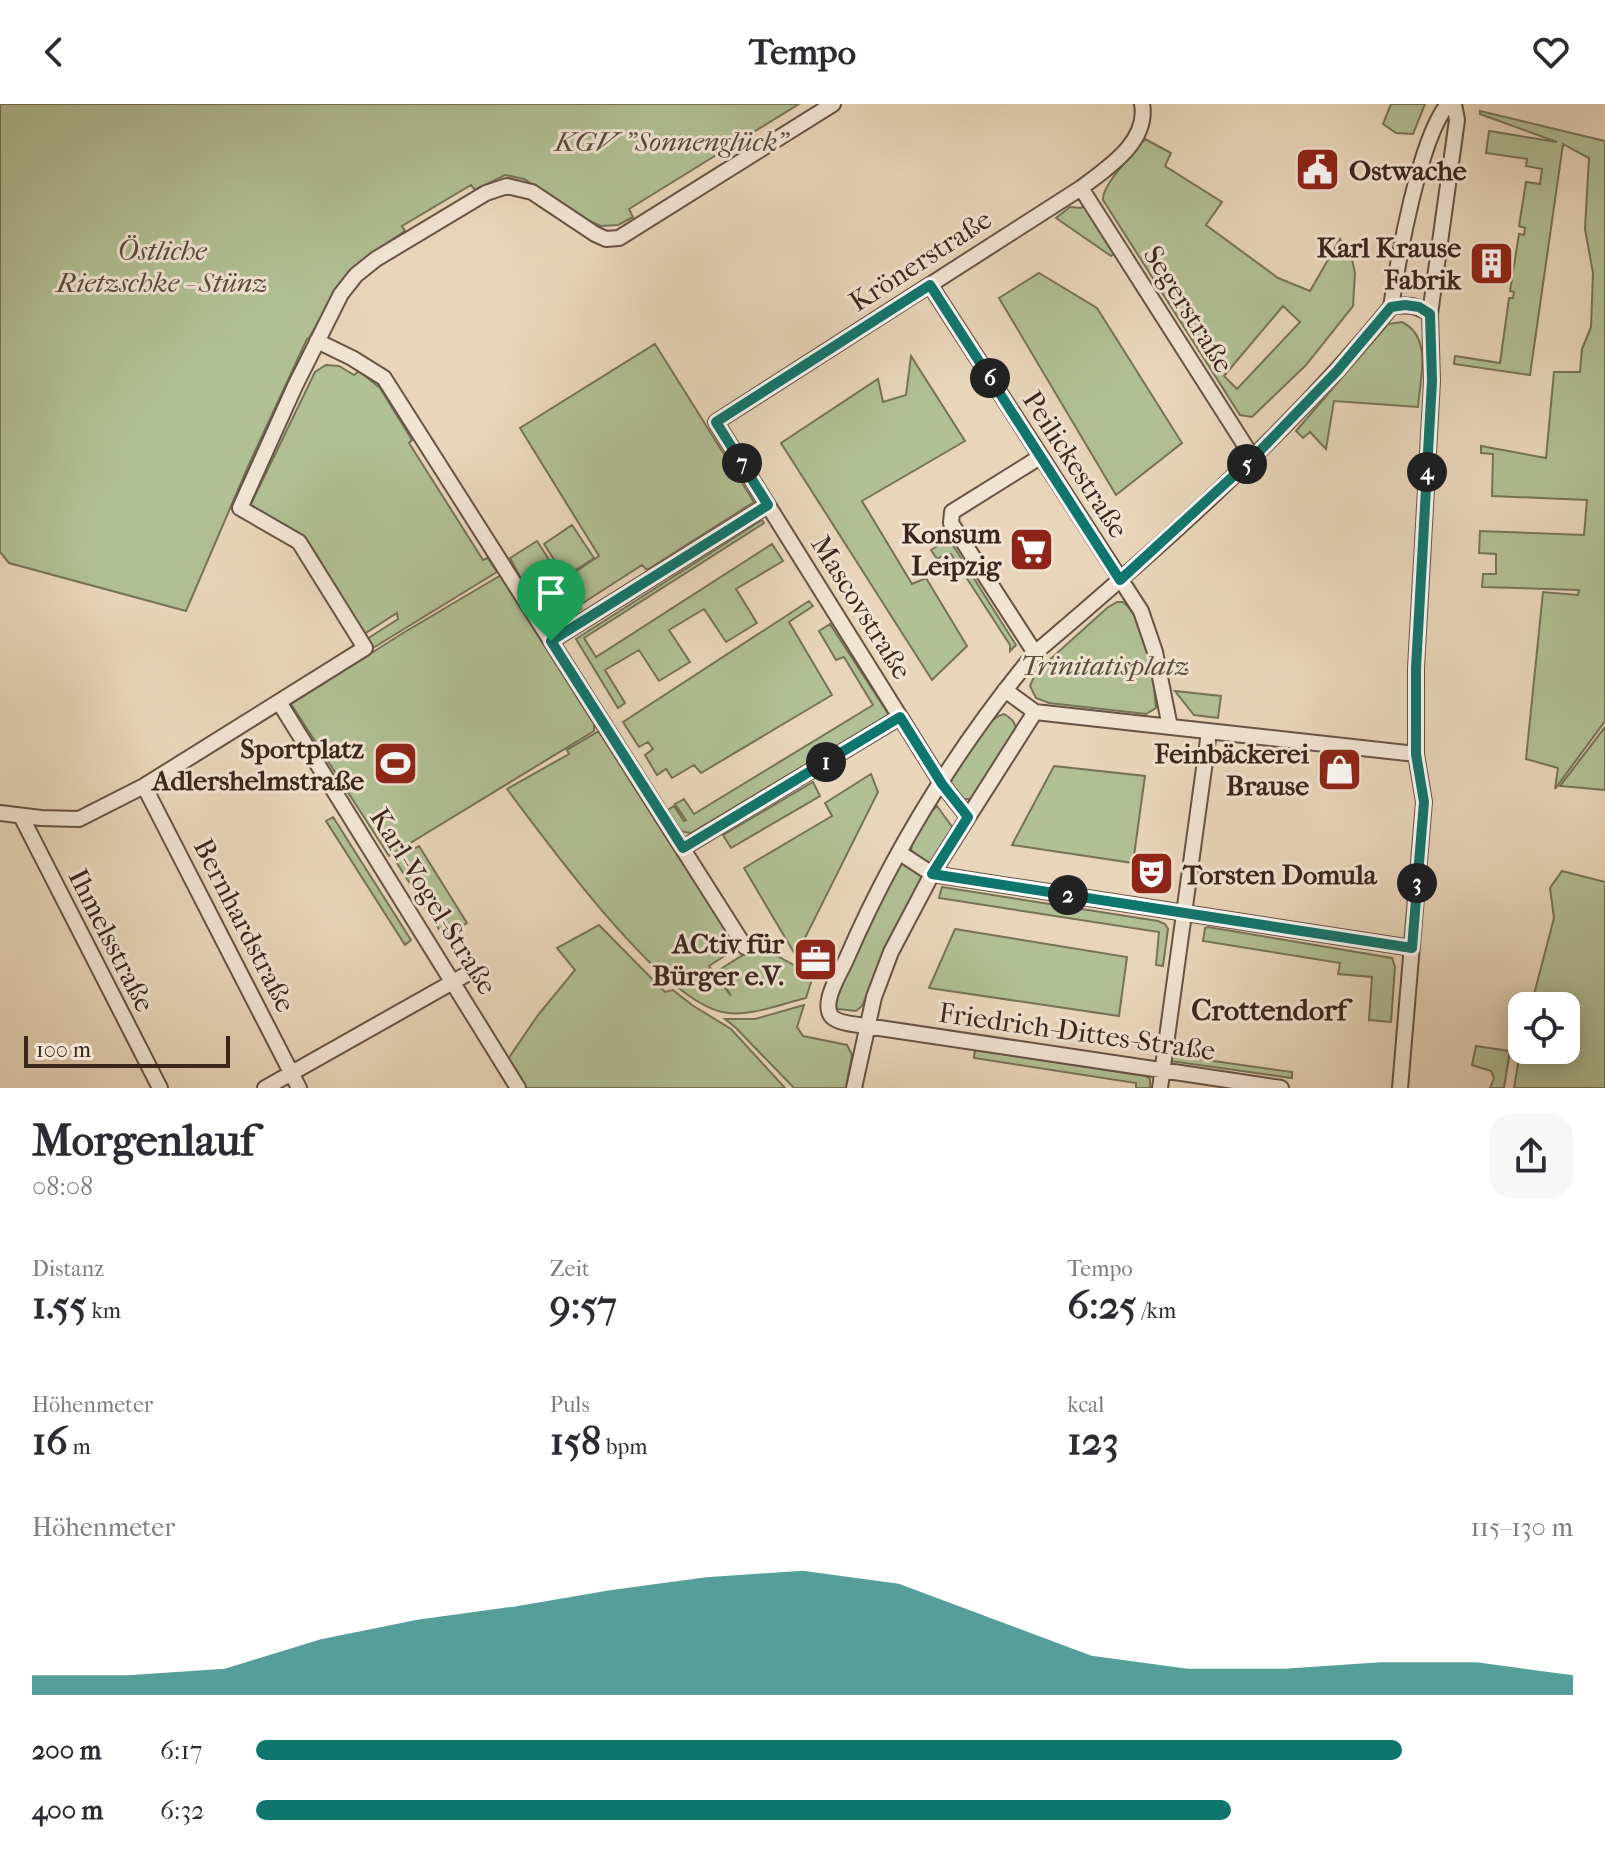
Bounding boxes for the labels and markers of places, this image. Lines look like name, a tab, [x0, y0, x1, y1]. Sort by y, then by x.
public building icon: Ostwache	[1294, 146, 1342, 194]
place label: Ostwache	[1349, 154, 1467, 187]
place label: Karl Krause Fabrik	[1317, 231, 1463, 296]
building icon: Karl Krause Fabrik	[1468, 239, 1516, 287]
pin: 6	[970, 358, 1010, 398]
pin: 7	[722, 443, 762, 483]
pin: 5	[1227, 444, 1267, 484]
pin: 4	[1407, 452, 1447, 492]
place label: Konsum Leipzig	[901, 517, 1002, 582]
supermarket icon: Konsum Leipzig	[1008, 525, 1056, 573]
pin	[517, 559, 585, 641]
place label: Sportplatz Adlershelmstraße	[150, 732, 365, 797]
place label: Feinbäckerei Brause	[1154, 737, 1310, 802]
sports icon: Sportplatz Adlershelmstraße	[371, 740, 419, 788]
pin: 1	[806, 742, 846, 782]
shop icon: Feinbäckerei Brause	[1316, 745, 1364, 793]
theatre icon: Torsten Domula	[1128, 850, 1176, 898]
place label: Torsten Domula	[1182, 858, 1378, 891]
pin: 3	[1397, 863, 1437, 903]
pin: 2	[1048, 875, 1088, 915]
place label: ACtiv für Bürger e.V.	[652, 927, 785, 992]
office icon: ACtiv für Bürger e.V.	[791, 935, 839, 983]

